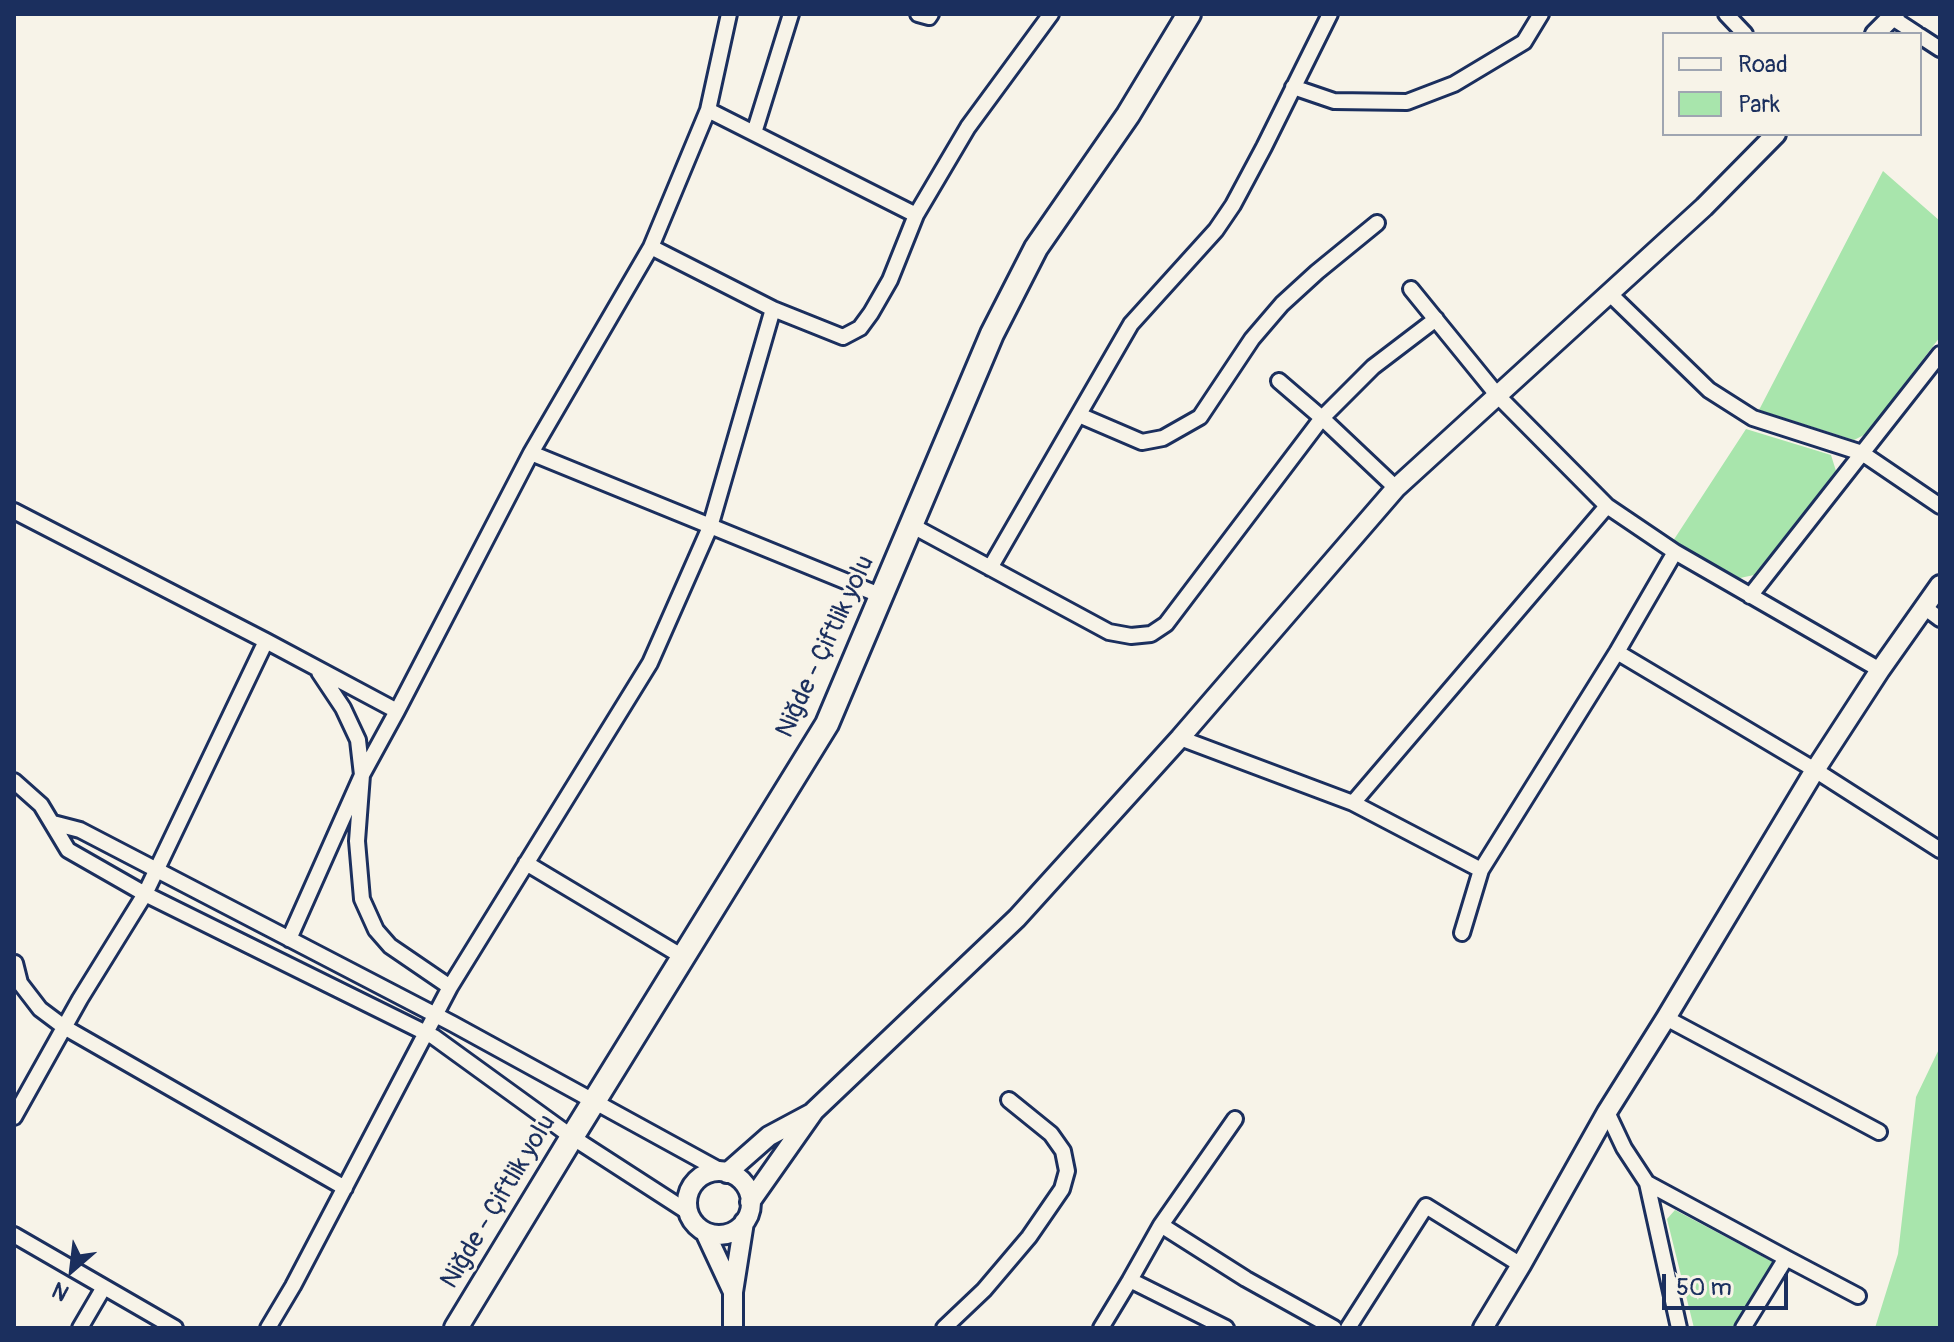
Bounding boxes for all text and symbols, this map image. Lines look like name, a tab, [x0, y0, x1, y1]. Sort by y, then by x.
legend	[1662, 32, 1922, 136]
text: Road	[1738, 50, 1788, 79]
text: Park	[1738, 90, 1780, 119]
street label: Niğde - Çiftlik yolu	[770, 551, 882, 743]
street label: Niğde - Çiftlik yolu	[435, 1109, 563, 1295]
north arrow	[32, 1230, 112, 1310]
scale bar	[1666, 1258, 1792, 1308]
text: 50 m	[1676, 1273, 1732, 1302]
text: N	[48, 1275, 74, 1307]

